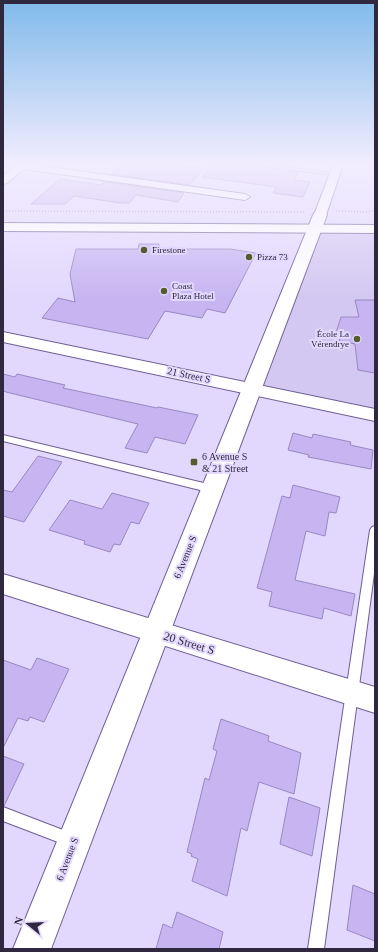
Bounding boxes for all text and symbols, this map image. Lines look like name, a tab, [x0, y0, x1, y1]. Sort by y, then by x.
marker: Firestone	[139, 245, 149, 255]
place label: Firestone	[152, 245, 186, 255]
marker: Pizza 73	[244, 252, 254, 262]
place label: Pizza 73	[257, 252, 288, 262]
place label: Coast Plaza Hotel	[172, 281, 214, 301]
marker: Coast Plaza Hotel	[159, 286, 169, 296]
place label: École La Vérendrye	[311, 329, 349, 349]
marker: École La Vérendrye	[352, 334, 362, 344]
street label: 21 Street S	[166, 365, 212, 385]
place label: 6 Avenue S & 21 Street	[202, 451, 248, 474]
marker: 6 Avenue S & 21 Street	[189, 457, 199, 467]
street label: 6 Avenue S	[171, 534, 199, 580]
street label: 20 Street S	[162, 629, 216, 657]
street label: 6 Avenue S	[54, 836, 80, 882]
north arrow	[8, 904, 48, 944]
text: N	[12, 915, 25, 927]

